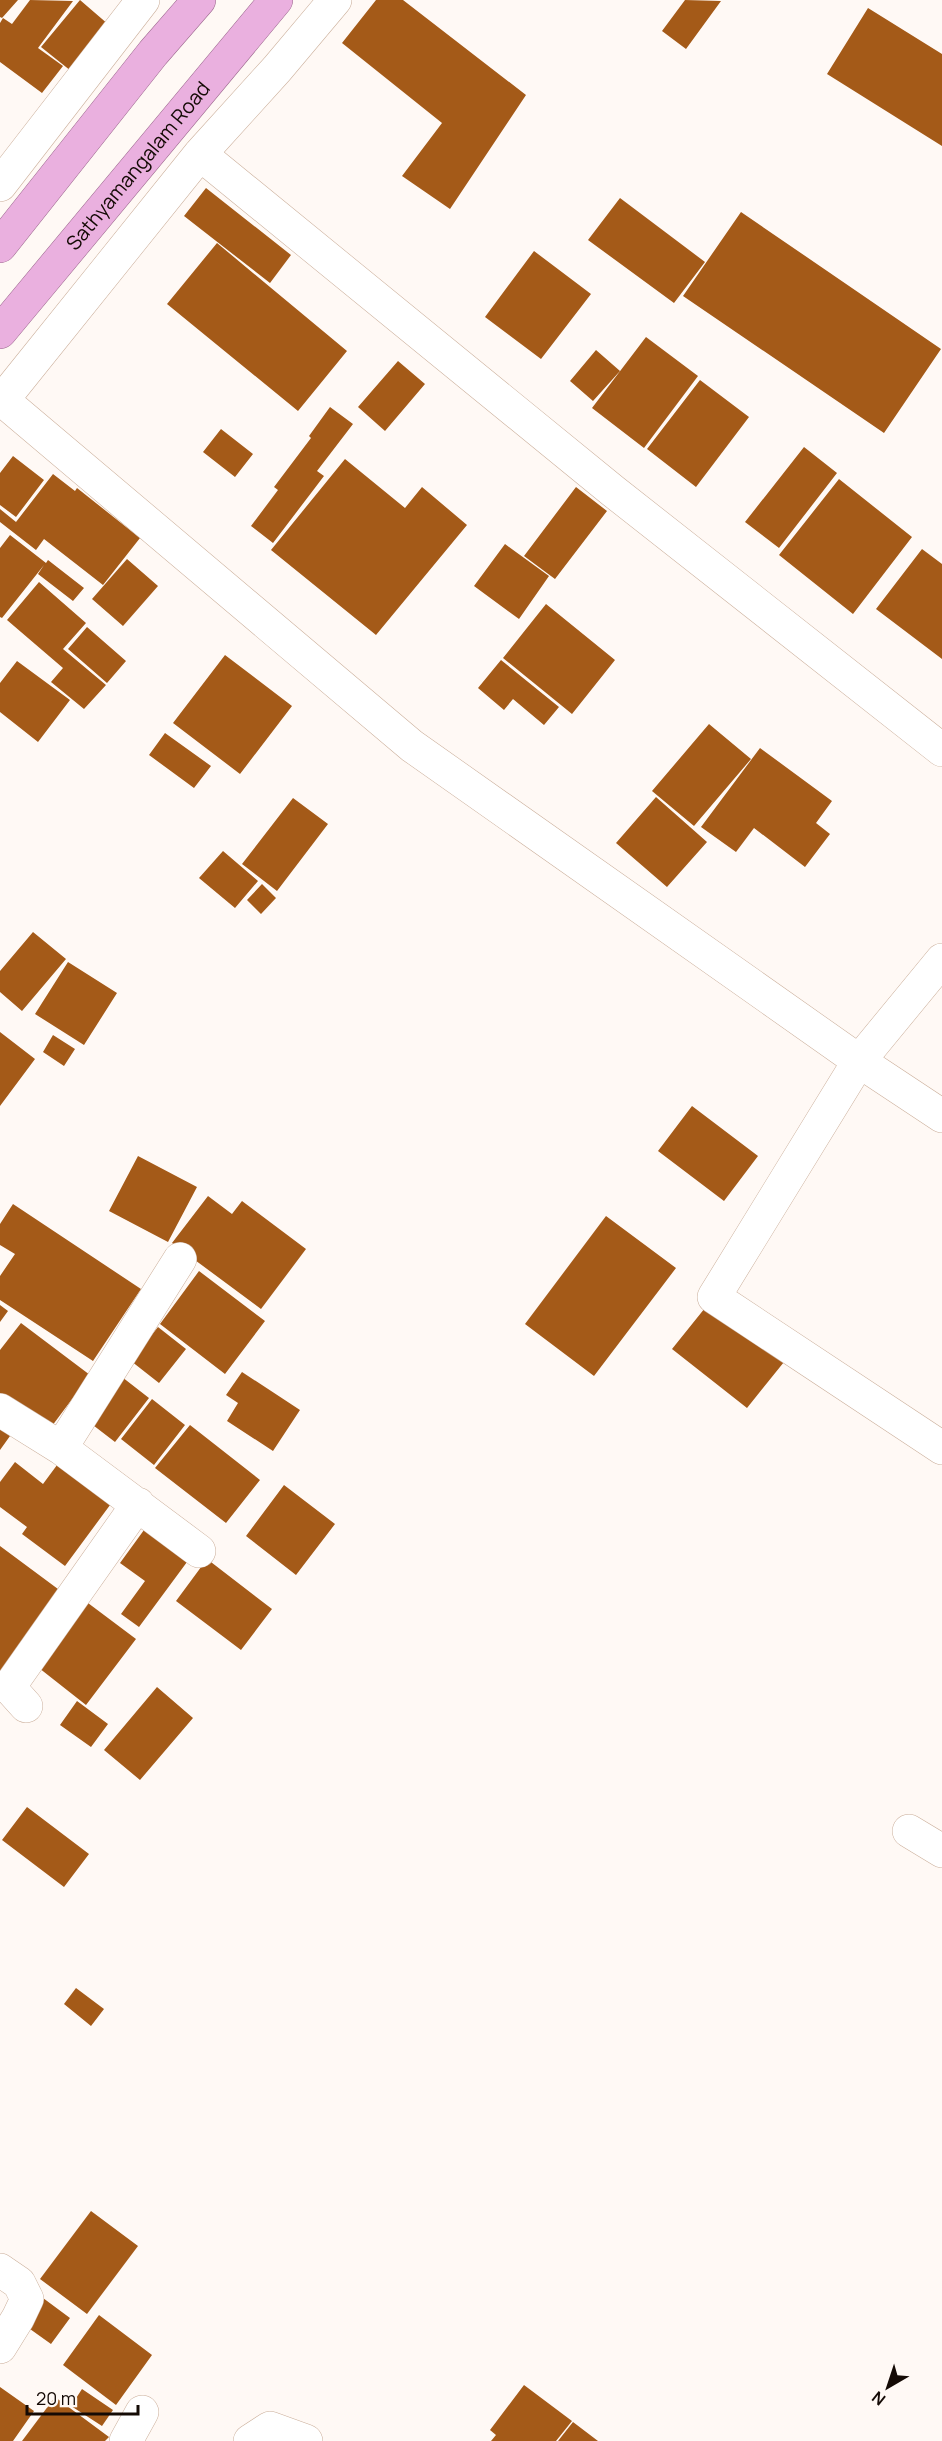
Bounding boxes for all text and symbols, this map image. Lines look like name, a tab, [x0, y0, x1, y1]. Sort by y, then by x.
street label: Sathyamangalam Road	[60, 76, 216, 256]
north arrow	[858, 2357, 918, 2417]
scale bar	[27, 2378, 138, 2416]
text: 20 m	[36, 2386, 76, 2410]
text: N	[867, 2386, 890, 2411]

